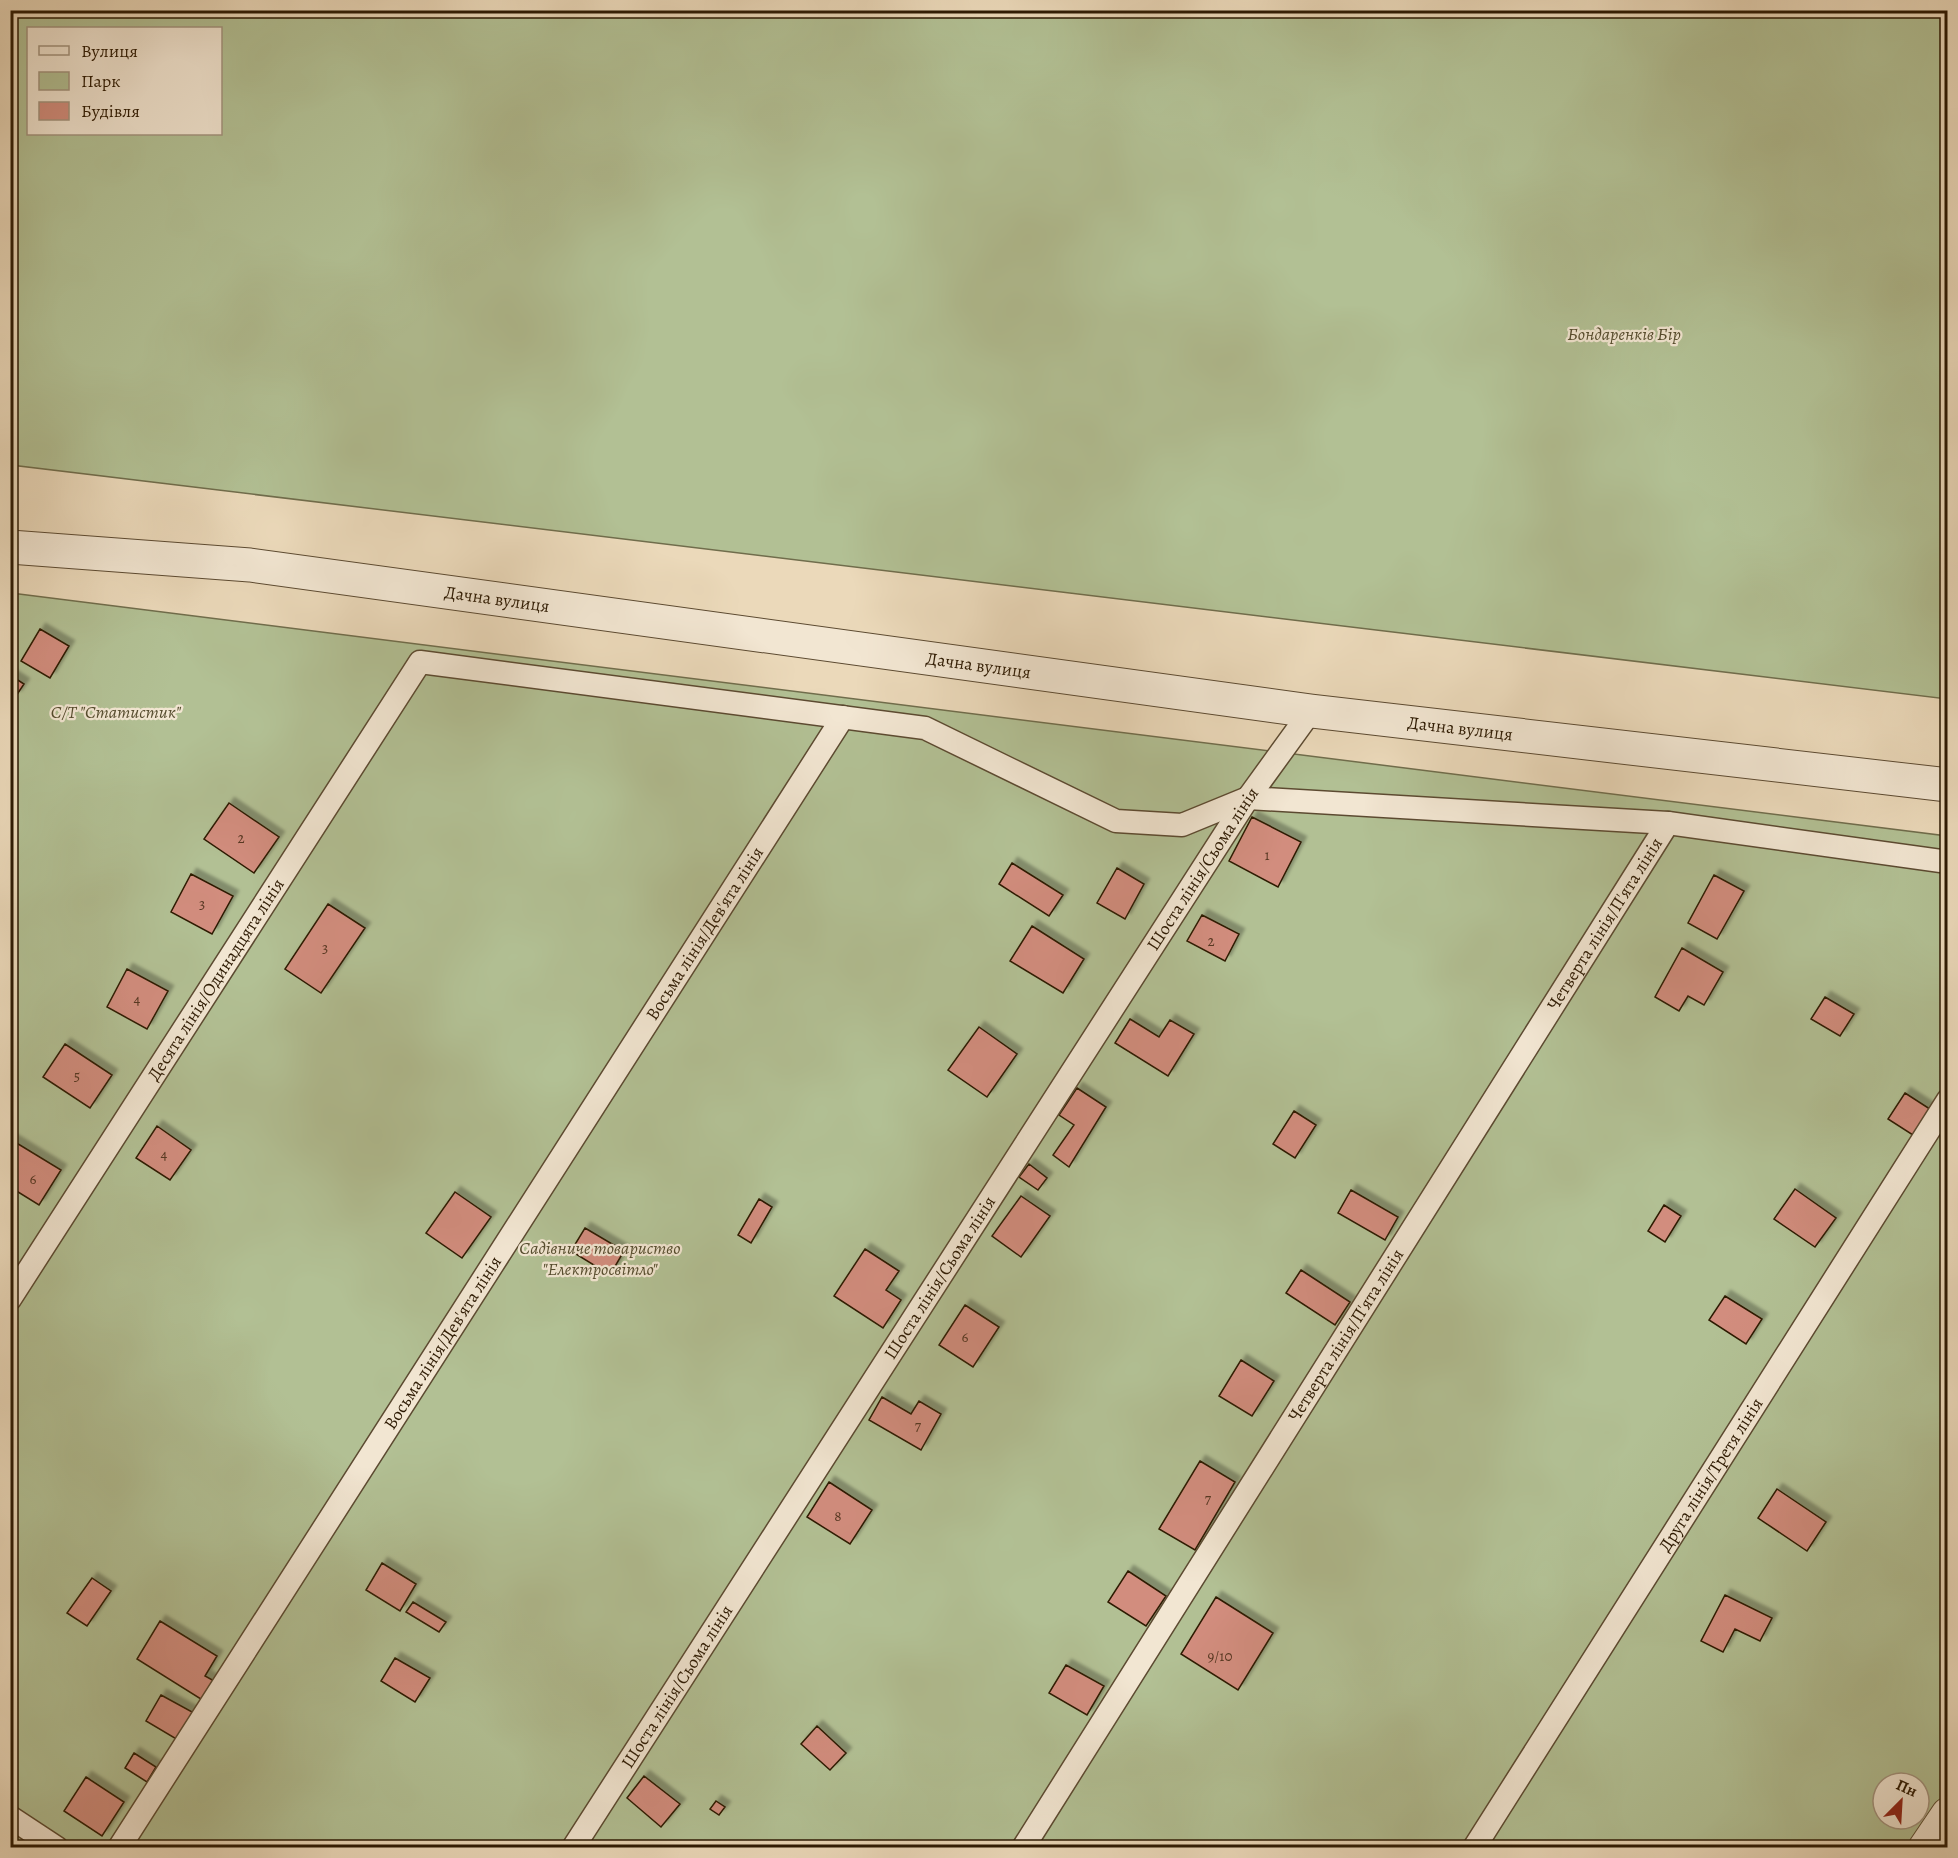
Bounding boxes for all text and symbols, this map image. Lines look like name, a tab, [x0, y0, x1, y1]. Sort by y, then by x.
legend	[27, 27, 222, 135]
text: Вулиця	[81, 39, 138, 63]
text: Парк	[81, 69, 121, 93]
text: Будівля	[81, 99, 140, 123]
park label: Бондаренків Бір	[1567, 322, 1681, 346]
street label: Дачна вулиця	[443, 580, 551, 618]
street label: Дачна вулиця	[924, 646, 1032, 684]
park label: С/Т "Статистик"	[51, 700, 182, 724]
street label: Дачна вулиця	[1406, 710, 1514, 746]
street label: Шоста лінія/Сьома лінія	[1141, 782, 1264, 955]
house number: 2	[237, 828, 245, 848]
street label: Четверта лінія/П'ята лінія	[1541, 833, 1668, 1015]
street label: Восьма лінія/Дев'ята лінія	[640, 842, 769, 1025]
house number: 1	[1264, 845, 1270, 865]
street label: Десята лінія/Одинадцята лінія	[142, 874, 290, 1085]
house number: 3	[199, 894, 205, 914]
house number: 2	[1207, 931, 1215, 951]
house number: 3	[322, 938, 328, 958]
house number: 4	[134, 989, 141, 1009]
house number: 5	[74, 1066, 80, 1086]
house number: 4	[161, 1144, 168, 1164]
house number: 6	[30, 1169, 37, 1189]
street label: Шоста лінія/Сьома лінія	[878, 1191, 1001, 1364]
park label: Садівниче товариство "Електросвітло"	[519, 1236, 681, 1281]
street label: Четверта лінія/П'ята лінія	[1282, 1244, 1409, 1426]
street label: Восьма лінія/Дев'ята лінія	[378, 1251, 507, 1434]
house number: 6	[962, 1327, 969, 1347]
street label: Друга лінія/Третя лінія	[1653, 1393, 1768, 1556]
house number: 7	[915, 1416, 922, 1436]
house number: 7	[1205, 1489, 1212, 1509]
house number: 8	[834, 1506, 842, 1526]
street label: Шоста лінія/Сьома лінія	[615, 1600, 738, 1773]
house number: 9/10	[1208, 1646, 1232, 1666]
north arrow	[1871, 1771, 1931, 1831]
text: Пн	[1893, 1774, 1921, 1803]

